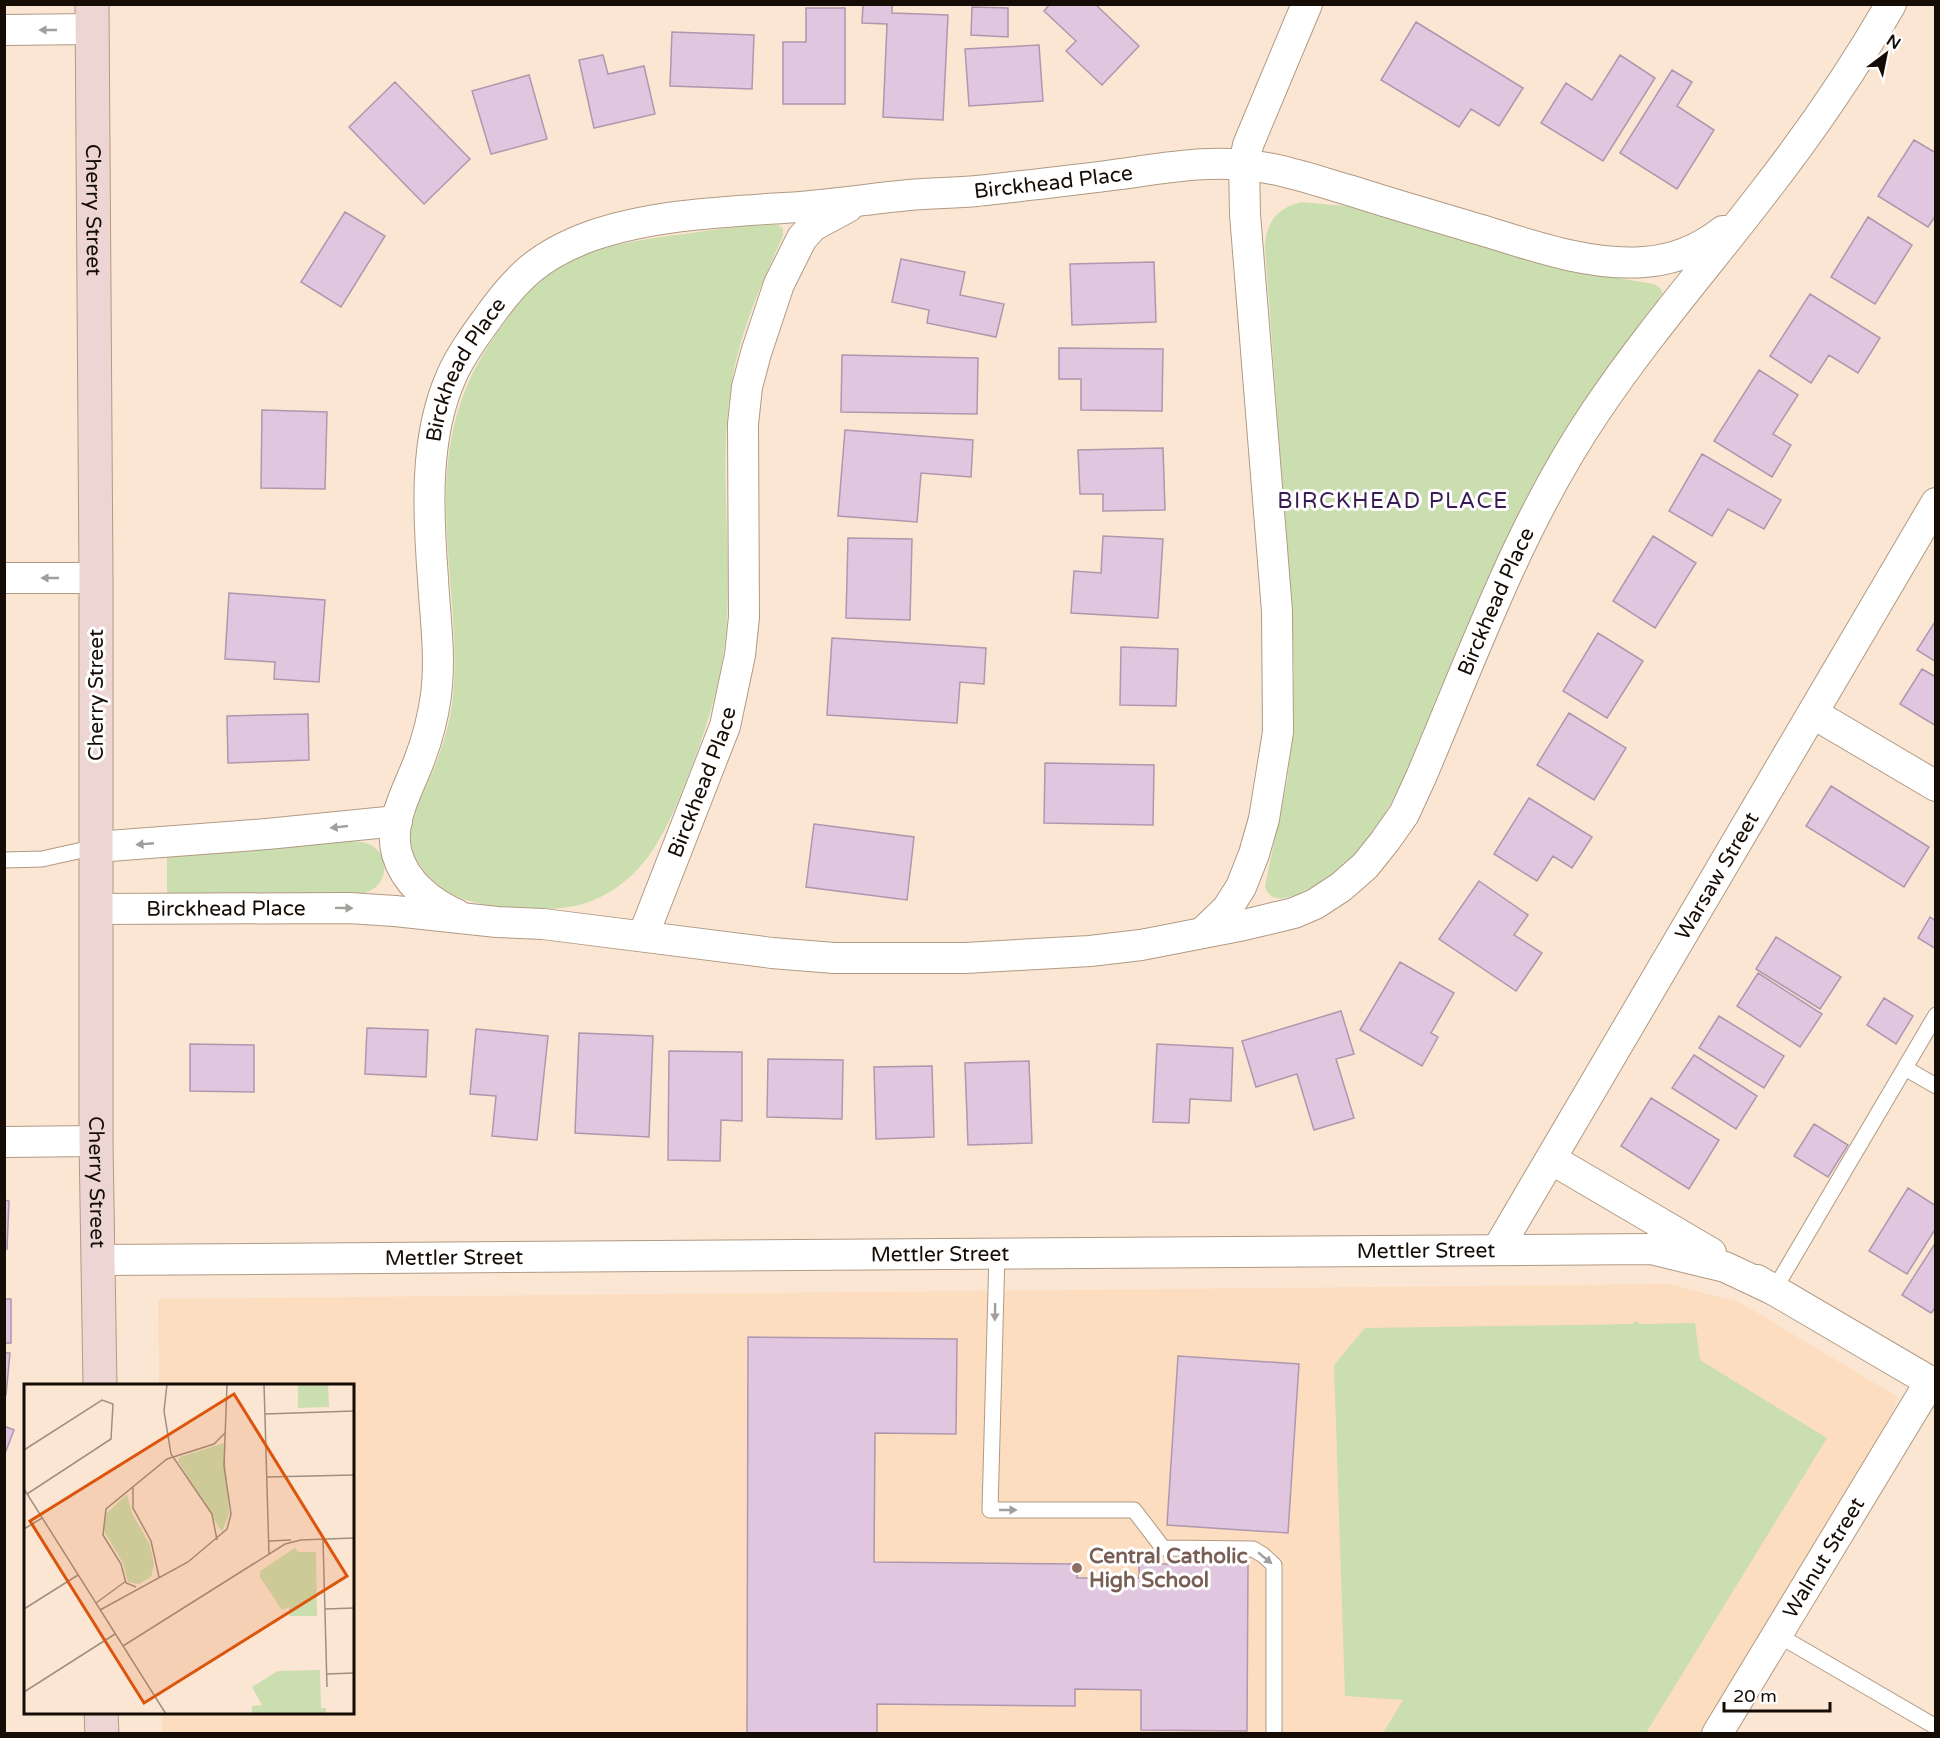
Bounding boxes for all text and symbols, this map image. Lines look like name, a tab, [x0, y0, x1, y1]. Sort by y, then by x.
north arrow	[1856, 24, 1916, 84]
one-way arrow	[39, 25, 58, 35]
text: N	[1883, 30, 1904, 54]
street label: Cherry Street	[80, 144, 106, 276]
street label: Birckhead Place	[973, 160, 1134, 204]
street label: Birckhead Place	[421, 292, 511, 444]
district label: BIRCKHEAD PLACE	[1277, 488, 1509, 514]
street label: Birckhead Place	[1452, 523, 1540, 679]
one-way arrow	[41, 573, 60, 583]
street label: Cherry Street	[84, 629, 109, 761]
street label: Birckhead Place	[662, 705, 741, 861]
street label: Warsaw Street	[1670, 807, 1764, 944]
one-way arrow	[329, 822, 348, 832]
one-way arrow	[135, 839, 154, 848]
street label: Birckhead Place	[146, 896, 306, 921]
one-way arrow	[334, 904, 353, 913]
street label: Cherry Street	[84, 1116, 110, 1248]
street label: Mettler Street	[1357, 1238, 1495, 1264]
street label: Mettler Street	[871, 1241, 1009, 1267]
street label: Mettler Street	[385, 1244, 523, 1270]
one-way arrow	[991, 1302, 1000, 1321]
inset map	[24, 1384, 354, 1714]
street label: Walnut Street	[1778, 1493, 1870, 1623]
one-way arrow	[998, 1505, 1017, 1515]
place label: Central Catholic High School	[1089, 1544, 1248, 1593]
one-way arrow	[1257, 1552, 1273, 1565]
marker: Central Catholic High School	[1070, 1561, 1084, 1575]
scale bar	[1724, 1675, 1830, 1713]
text: 20 m	[1733, 1685, 1777, 1707]

